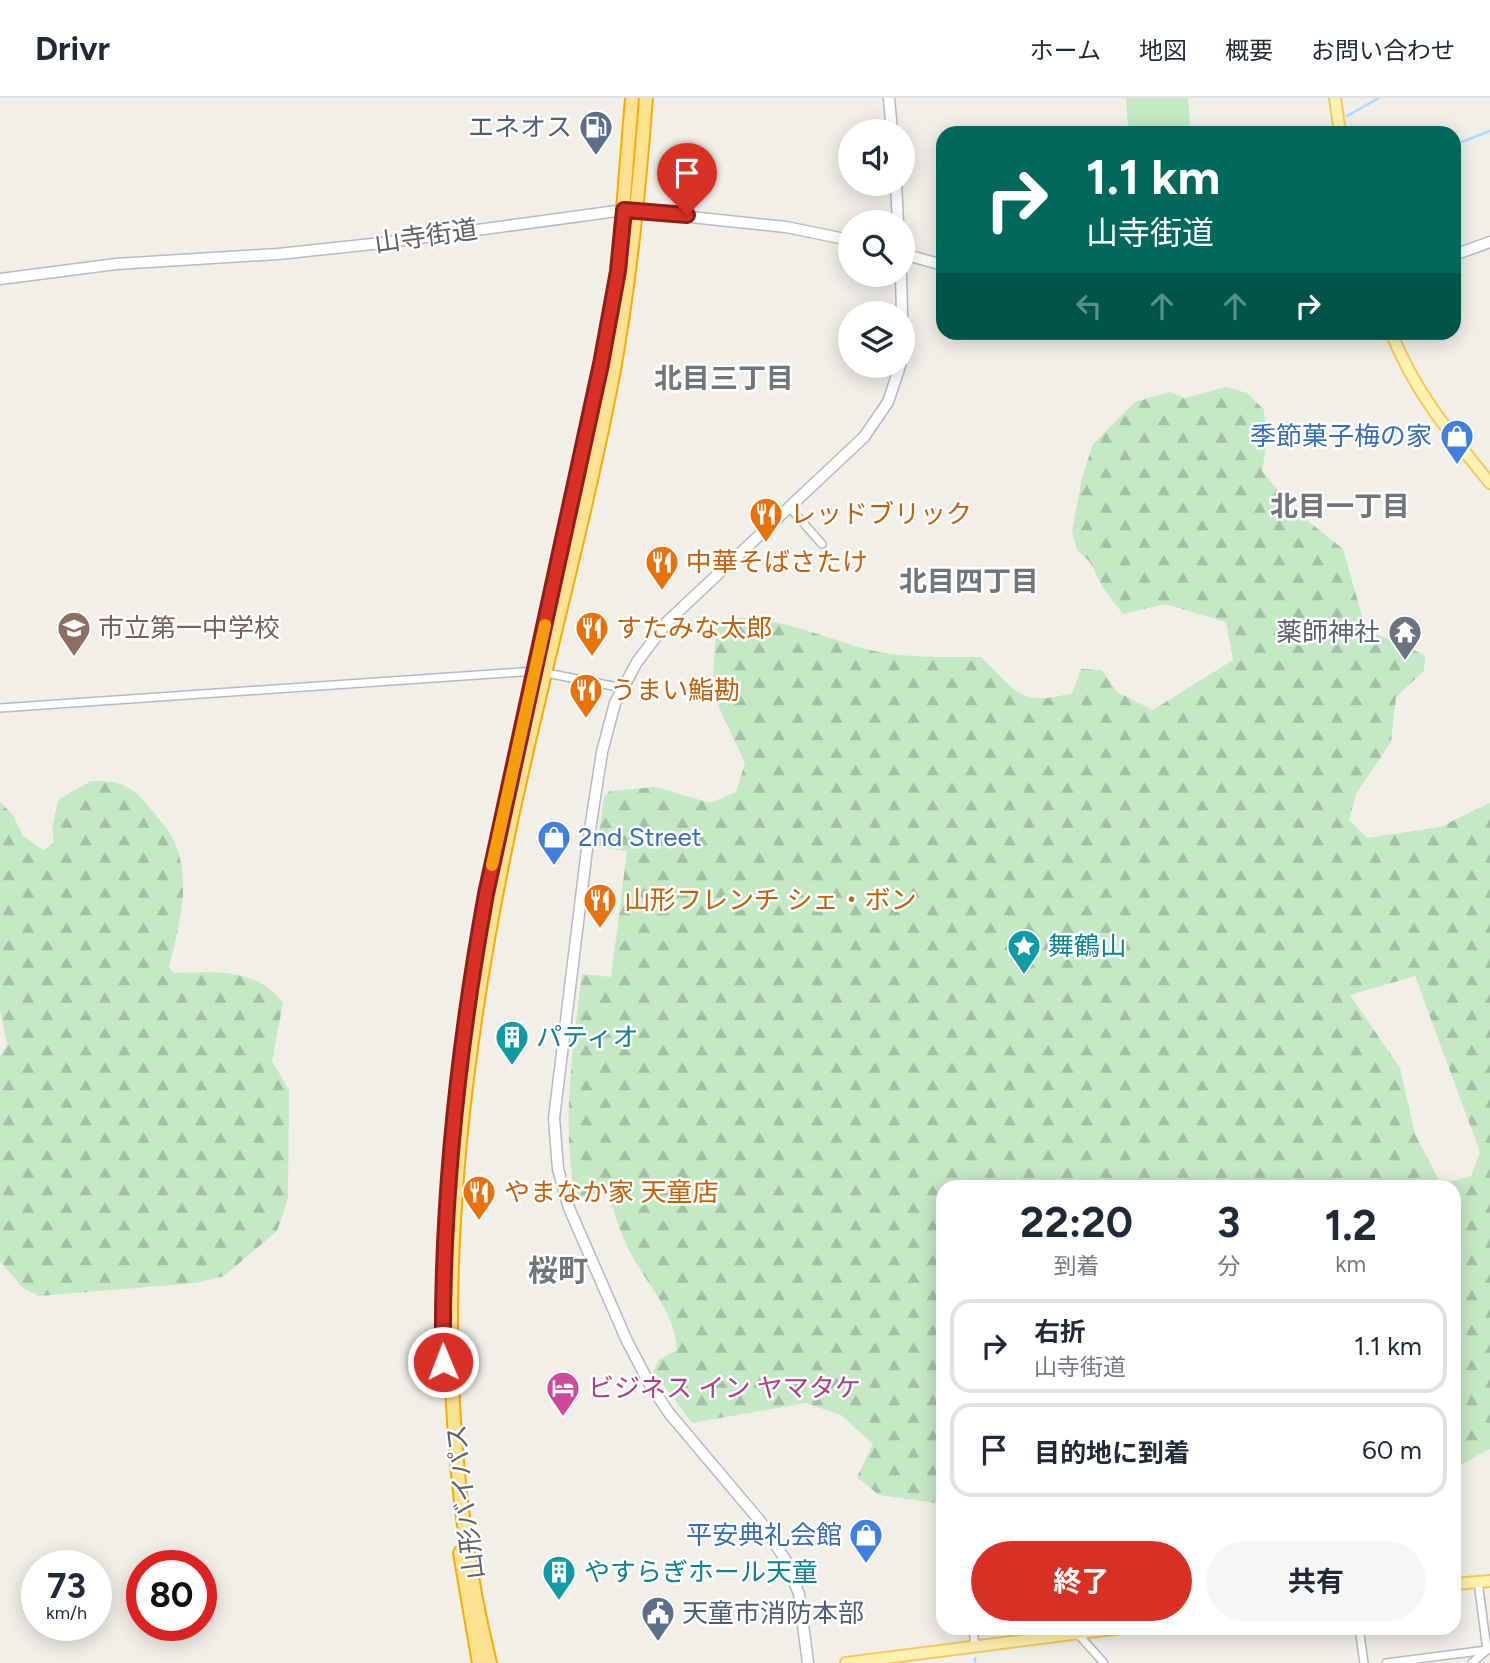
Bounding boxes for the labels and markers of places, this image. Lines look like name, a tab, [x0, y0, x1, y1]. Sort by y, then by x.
fuel station icon: エネオス	[577, 108, 615, 157]
place label: エネオス	[468, 111, 572, 143]
pin	[657, 143, 717, 215]
shop icon: 季節菓子梅の家	[1438, 417, 1476, 466]
place label: 季節菓子梅の家	[1250, 420, 1432, 452]
restaurant icon: レッドブリック	[747, 495, 785, 544]
place label: レッドブリック	[790, 498, 972, 530]
restaurant icon: 中華そばさたけ	[643, 543, 681, 592]
place label: 中華そばさたけ	[686, 546, 868, 578]
school or university icon: 市立第一中学校	[55, 609, 93, 658]
restaurant icon: すたみな太郎	[573, 609, 611, 658]
place label: 市立第一中学校	[98, 612, 280, 644]
place label: すたみな太郎	[616, 612, 772, 644]
temple icon: 薬師神社	[1386, 613, 1424, 662]
place label: 薬師神社	[1276, 616, 1380, 648]
restaurant icon: うまい鮨勘	[567, 671, 605, 720]
place label: うまい鮨勘	[610, 674, 740, 706]
shop icon: 2nd Street	[535, 818, 573, 867]
place label: 2nd Street	[578, 821, 702, 853]
restaurant icon: 山形フレンチ シェ・ボン	[581, 881, 619, 930]
place label: 山形フレンチ シェ・ボン	[624, 884, 916, 916]
place icon: 舞鶴山	[1005, 927, 1043, 976]
place label: 舞鶴山	[1048, 930, 1126, 962]
building icon: パティオ	[493, 1018, 531, 1067]
place label: パティオ	[536, 1021, 638, 1053]
restaurant icon: やまなか家 天童店	[460, 1173, 498, 1222]
place label: やまなか家 天童店	[504, 1176, 718, 1208]
hotel icon: ビジネス イン ヤマタケ	[544, 1369, 582, 1418]
place label: ビジネス イン ヤマタケ	[588, 1372, 861, 1404]
shop icon: 平安典礼会館	[847, 1516, 885, 1565]
place label: 平安典礼会館	[686, 1519, 842, 1551]
building icon: やすらぎホール天童	[540, 1553, 578, 1602]
place label: やすらぎホール天童	[584, 1556, 818, 1588]
public building icon: 天童市消防本部	[639, 1594, 677, 1643]
place label: 天童市消防本部	[682, 1597, 864, 1629]

